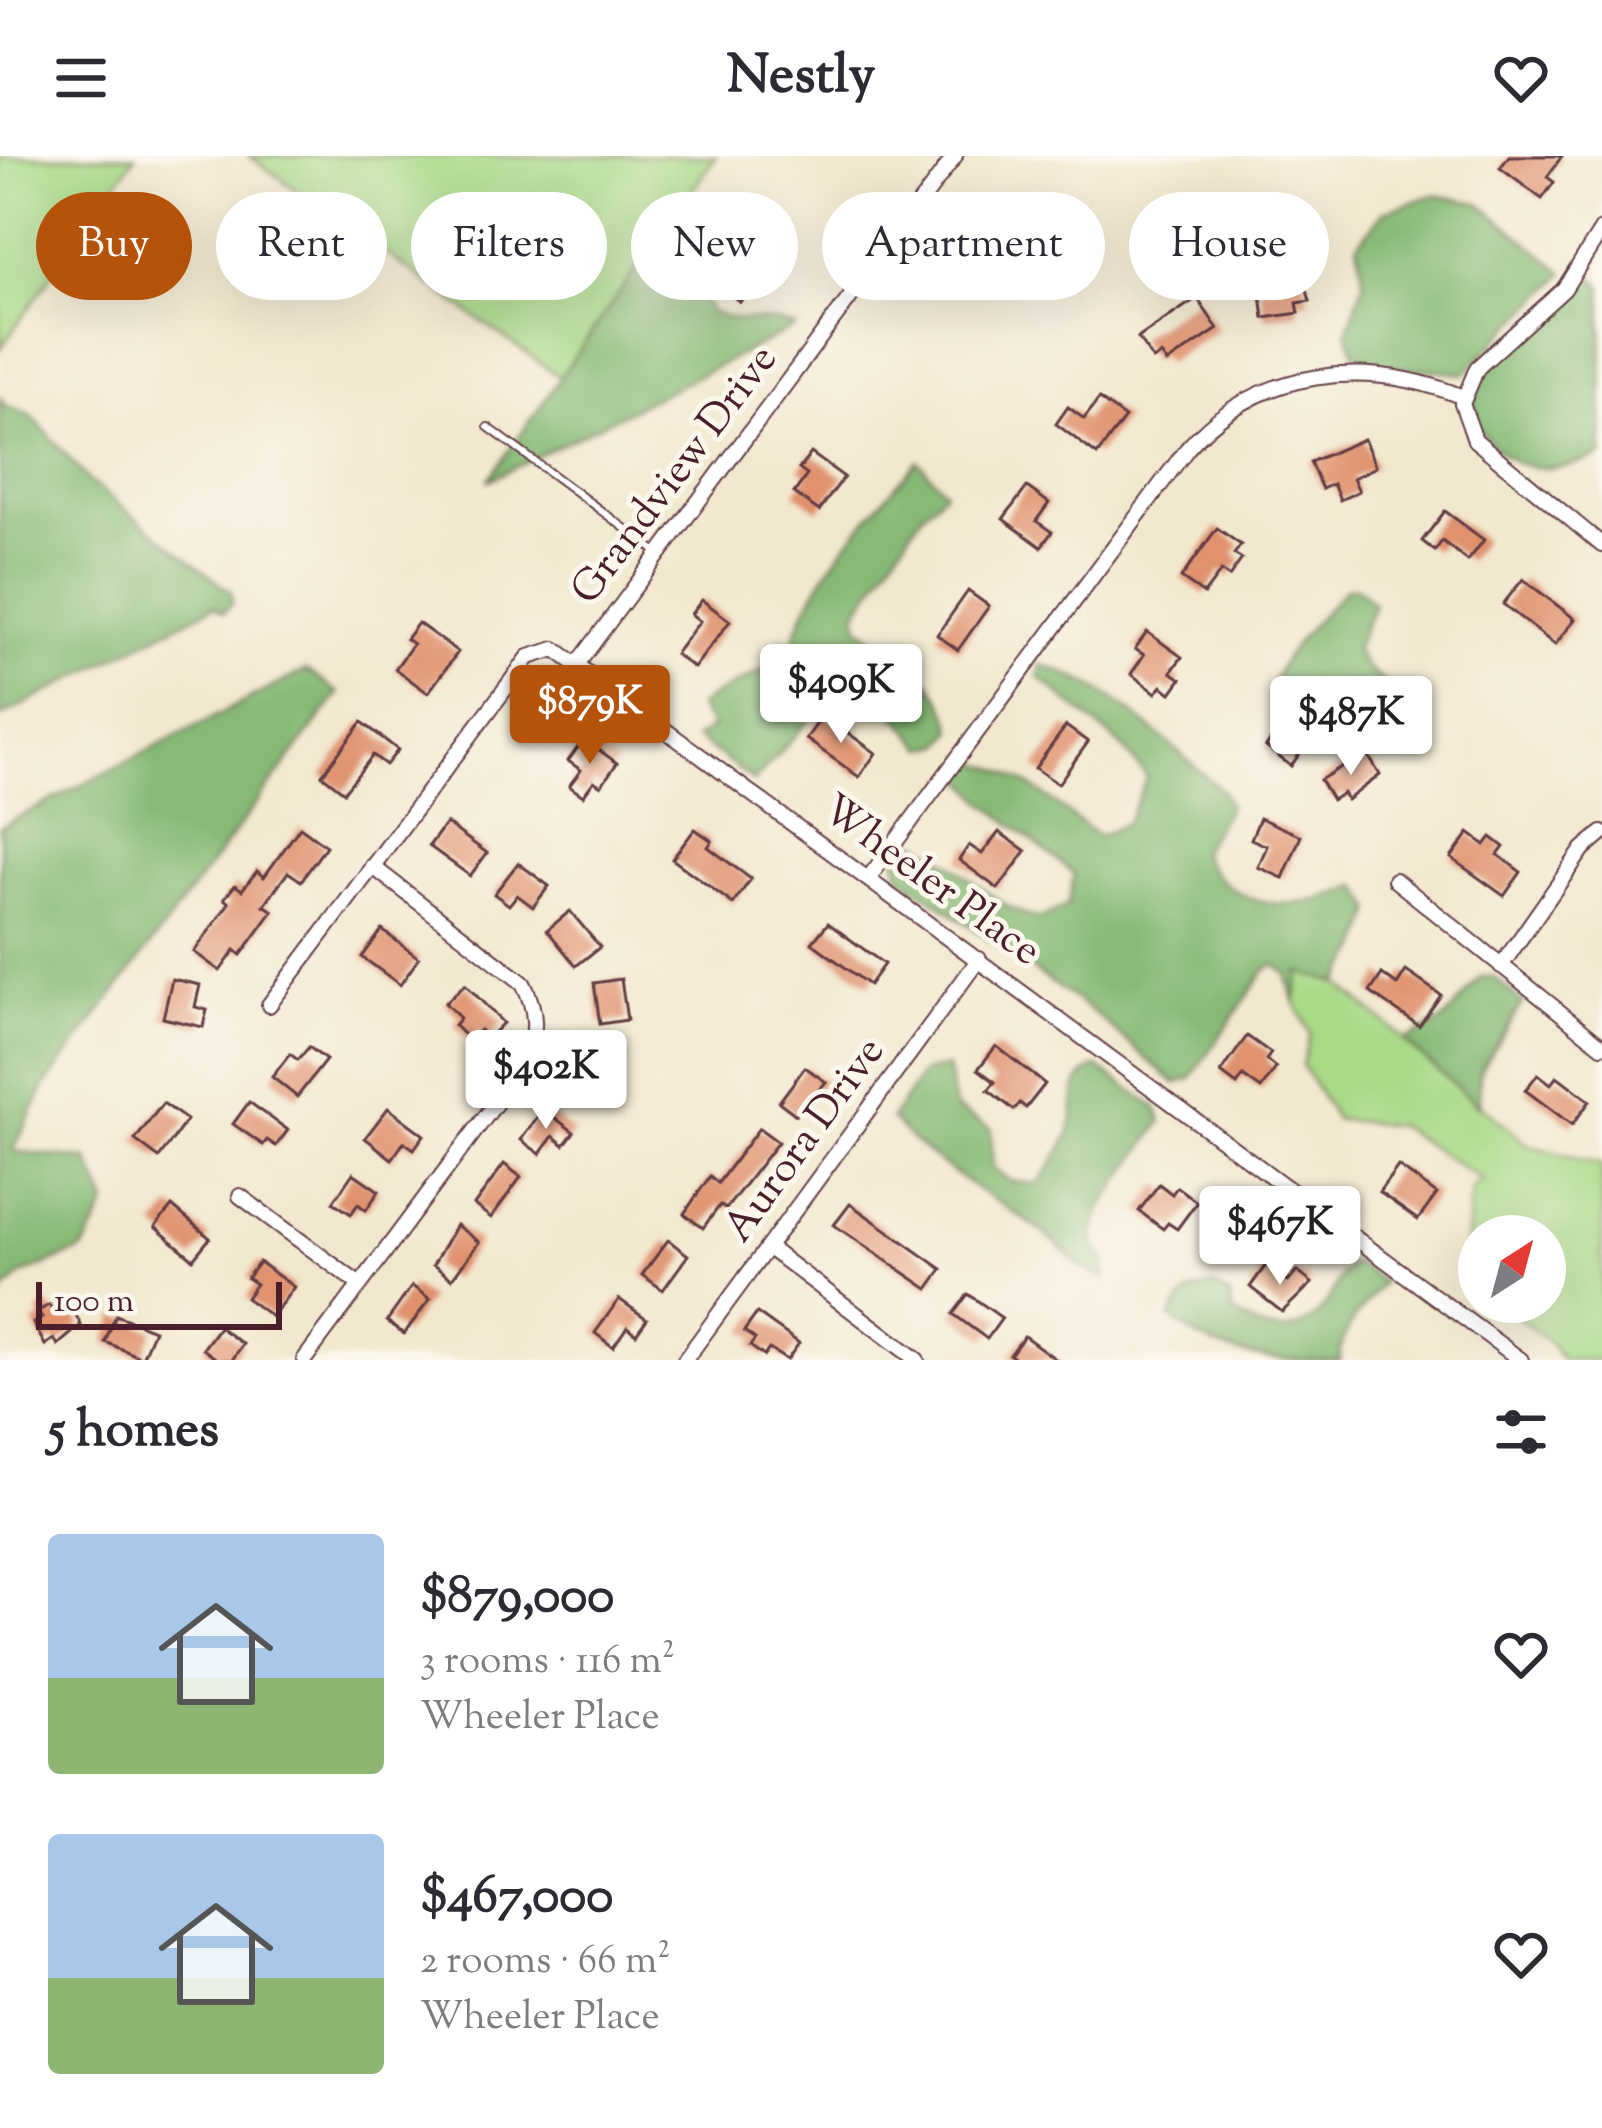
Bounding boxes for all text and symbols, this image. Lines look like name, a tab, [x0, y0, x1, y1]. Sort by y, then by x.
text: Nestly	[727, 39, 875, 117]
icon: menu	[48, 45, 114, 111]
icon: heart	[1488, 45, 1554, 111]
chip: Buy	[36, 192, 192, 300]
chip: Rent	[216, 192, 387, 300]
chip: Filters	[411, 192, 607, 300]
chip: New	[631, 192, 798, 300]
chip: Apartment	[822, 192, 1105, 300]
chip: House	[1129, 192, 1329, 300]
street label: Grandview Drive	[558, 334, 794, 618]
pin: $409K	[757, 644, 925, 746]
text: $409K	[787, 655, 895, 711]
pin: $879K	[506, 665, 674, 767]
text: $879K	[537, 676, 643, 732]
pin: $487K	[1267, 676, 1435, 778]
text: $487K	[1297, 687, 1405, 743]
street label: Wheeler Place	[808, 782, 1052, 982]
street label: Aurora Drive	[711, 1026, 901, 1256]
pin: $402K	[462, 1030, 630, 1132]
text: $402K	[493, 1041, 599, 1097]
pin: $467K	[1196, 1186, 1364, 1288]
text: $467K	[1226, 1197, 1334, 1253]
north arrow	[1458, 1215, 1566, 1323]
map controls	[1458, 1215, 1566, 1323]
scale bar	[36, 1276, 282, 1329]
text: 100 m	[54, 1279, 134, 1327]
text: 5 homes	[48, 1396, 219, 1469]
icon: filters	[1488, 1399, 1554, 1465]
text: $879,000	[420, 1562, 614, 1635]
icon: home	[144, 1582, 288, 1726]
icon: heart	[1488, 1621, 1554, 1687]
text: 3 rooms · 116 m²	[420, 1635, 675, 1691]
text: Wheeler Place	[420, 1691, 660, 1747]
text: $467,000	[420, 1862, 613, 1935]
icon: home	[144, 1882, 288, 2026]
icon: heart	[1488, 1921, 1554, 1987]
text: 2 rooms · 66 m²	[420, 1935, 670, 1991]
text: Wheeler Place	[420, 1991, 660, 2047]

